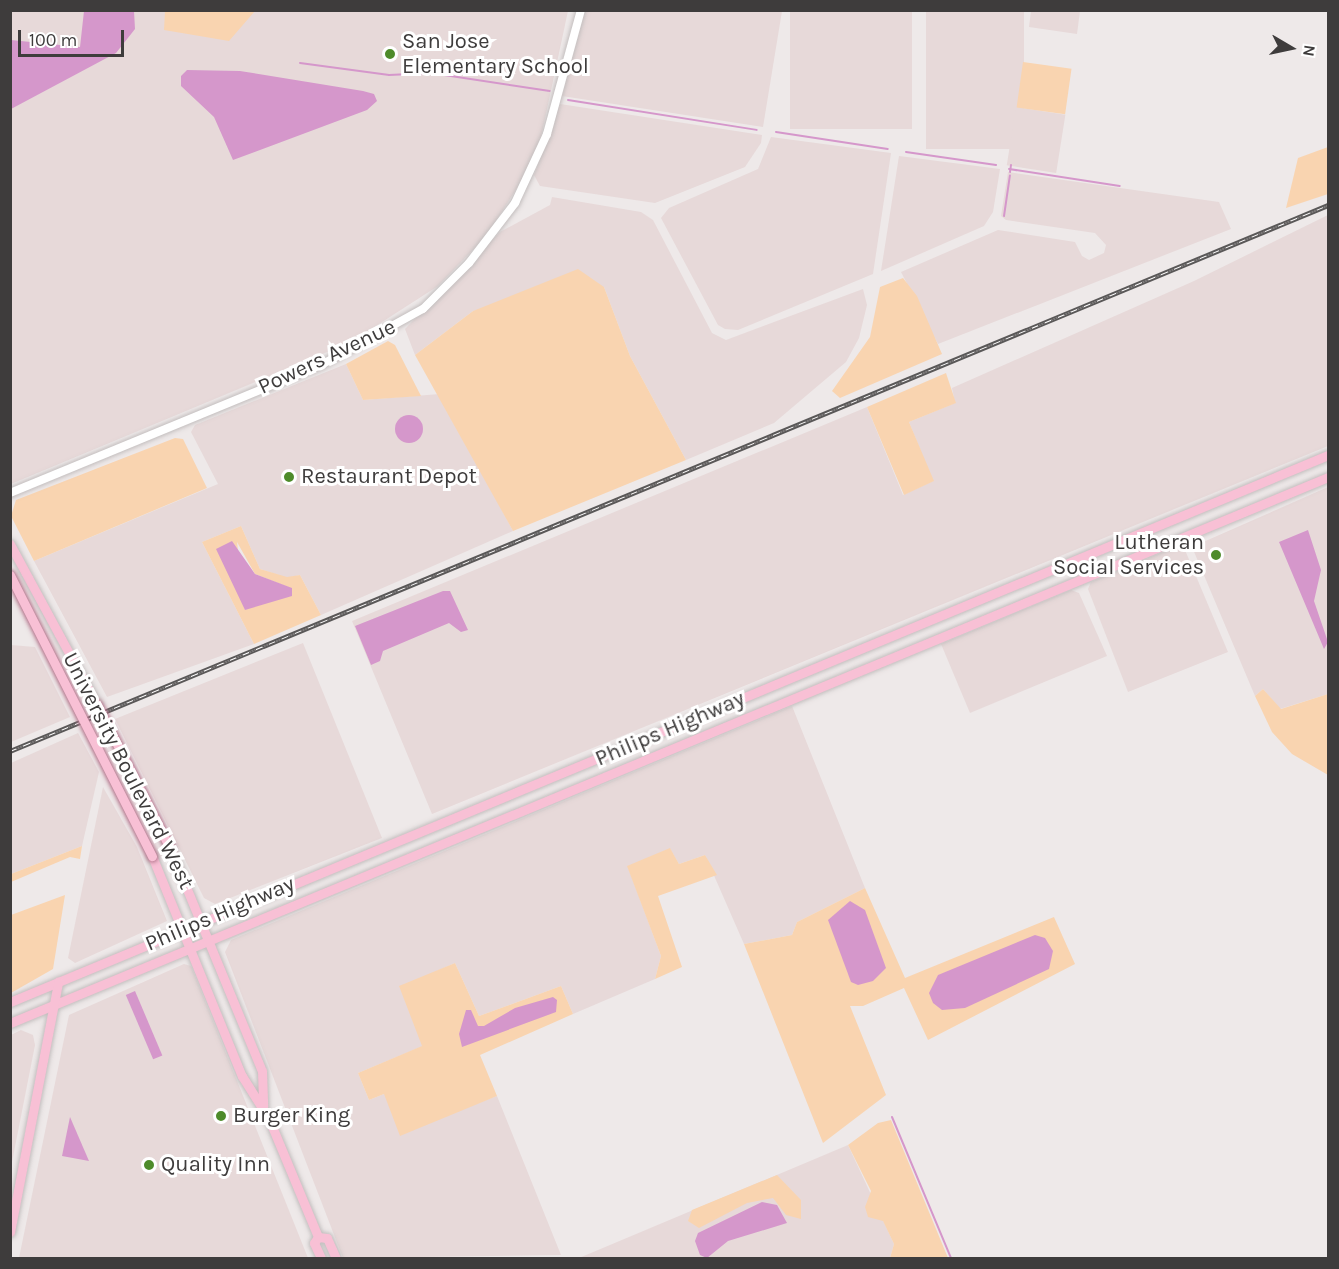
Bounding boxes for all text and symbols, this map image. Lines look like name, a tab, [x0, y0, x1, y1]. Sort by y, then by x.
scale bar	[21, 18, 128, 56]
north arrow	[1261, 18, 1321, 78]
place label: San Jose Elementary School	[402, 28, 589, 80]
text: 100 m	[29, 29, 77, 51]
text: N	[1299, 44, 1320, 58]
marker: San Jose Elementary School	[383, 47, 397, 61]
street label: Powers Avenue	[254, 314, 400, 400]
place label: Restaurant Depot	[301, 464, 477, 490]
marker: Restaurant Depot	[282, 470, 296, 484]
place label: Lutheran Social Services	[1053, 529, 1204, 580]
marker: Lutheran Social Services	[1209, 548, 1223, 562]
street label: University Boulevard West	[57, 648, 199, 894]
street label: Philips Highway	[591, 686, 749, 772]
street label: Philips Highway	[141, 871, 299, 957]
place label: Burger King	[233, 1103, 350, 1129]
marker: Burger King	[214, 1109, 228, 1123]
place label: Quality Inn	[161, 1152, 270, 1178]
marker: Quality Inn	[142, 1158, 156, 1172]

